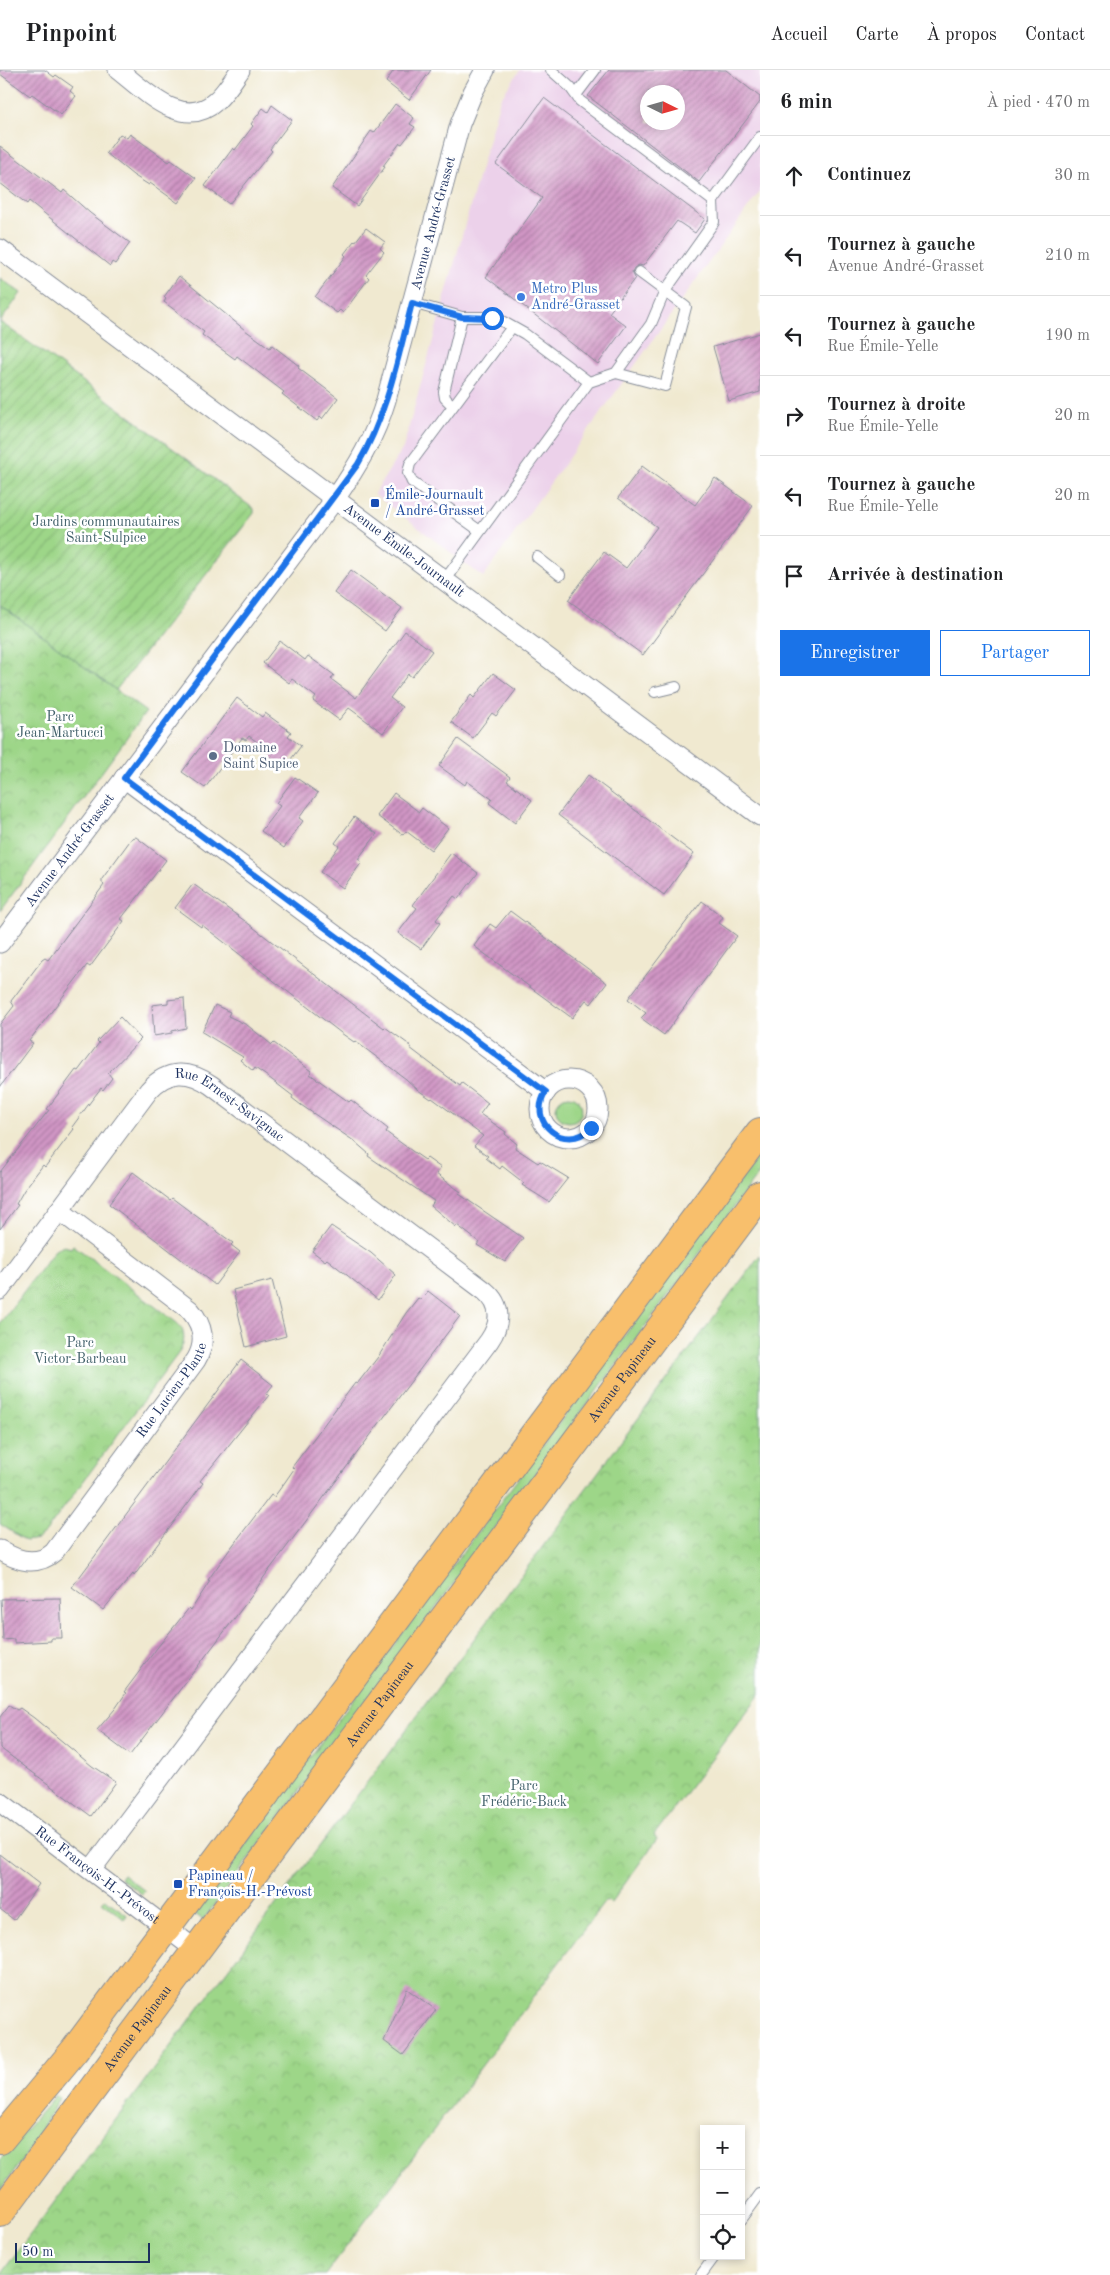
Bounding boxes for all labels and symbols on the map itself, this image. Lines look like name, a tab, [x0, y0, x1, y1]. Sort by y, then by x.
north arrow	[640, 85, 685, 130]
street label: Avenue André-Grasset	[409, 155, 458, 292]
place label: Metro Plus André-Grasset	[531, 282, 620, 312]
marker: Metro Plus André-Grasset	[515, 291, 527, 303]
route start	[481, 307, 504, 330]
place label: Émile-Journault / André-Grasset	[385, 485, 484, 518]
marker: Émile-Journault / André-Grasset	[369, 497, 381, 509]
street label: Avenue Émile-Journault	[341, 501, 467, 600]
park label: Jardins communautaires Saint-Sulpice	[32, 515, 180, 545]
park label: Parc Jean-Martucci	[17, 710, 103, 740]
place label: Domaine Saint Supice	[223, 741, 299, 771]
marker: Domaine Saint Supice	[207, 750, 219, 762]
street label: Avenue André-Grasset	[23, 791, 117, 910]
street label: Rue Ernest-Savignac	[175, 1067, 287, 1144]
route end	[580, 1117, 603, 1140]
street label: Avenue Papineau	[586, 1333, 659, 1425]
park label: Parc Victor-Barbeau	[33, 1336, 127, 1366]
street label: Rue Lucien-Plante	[134, 1342, 209, 1440]
street label: Avenue Papineau	[343, 1658, 417, 1750]
park label: Parc Frédéric-Back	[481, 1779, 567, 1809]
street label: Rue François-H.-Prévost	[32, 1824, 162, 1927]
place label: Papineau / François-H.-Prévost	[188, 1869, 312, 1899]
marker: Papineau / François-H.-Prévost	[172, 1878, 184, 1890]
street label: Avenue Papineau	[101, 1983, 175, 2074]
scale bar	[15, 2240, 150, 2263]

